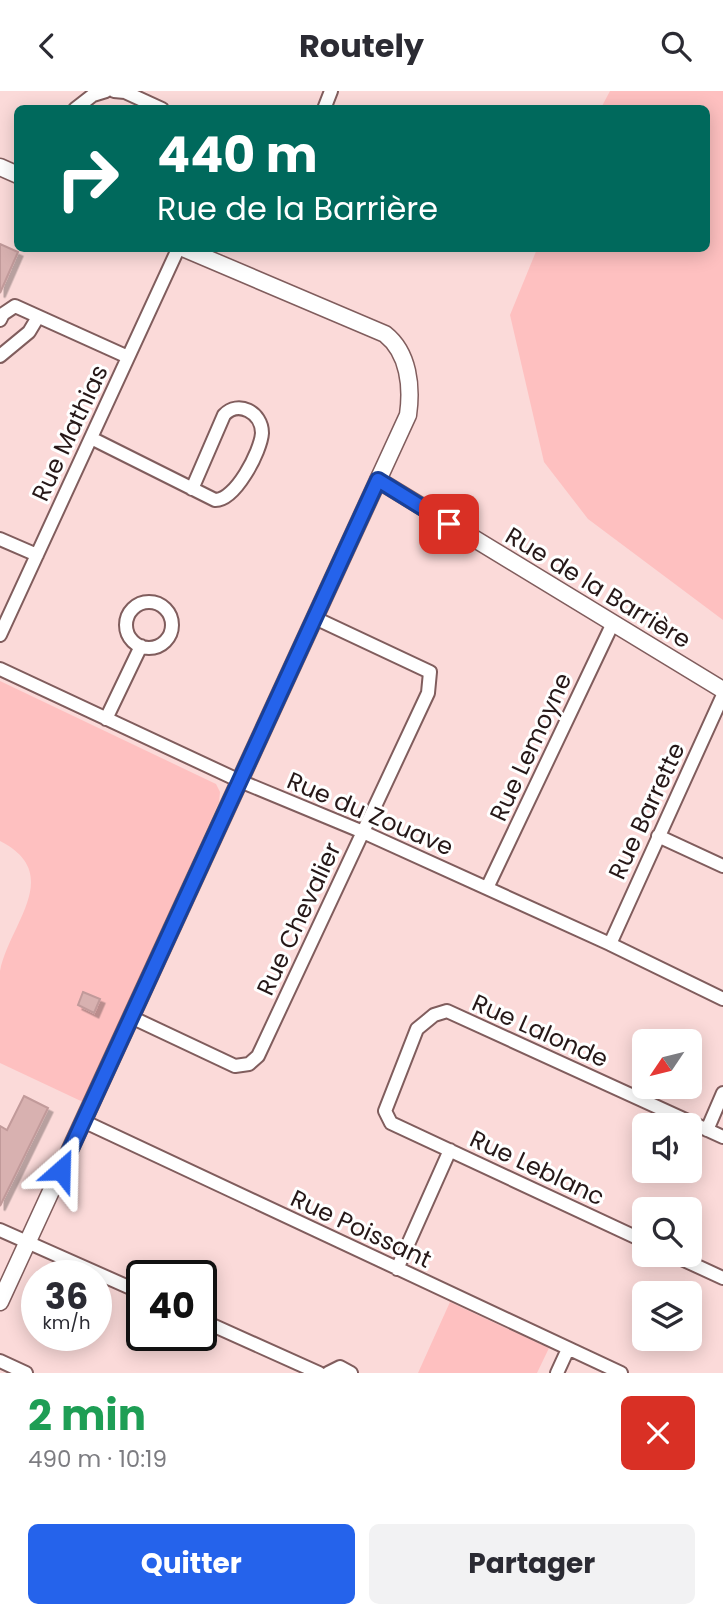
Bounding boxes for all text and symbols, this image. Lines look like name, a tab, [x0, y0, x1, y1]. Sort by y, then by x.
text: Routely	[299, 23, 424, 68]
icon: back	[28, 27, 66, 65]
icon: search	[657, 27, 695, 65]
text: 440 m	[157, 121, 318, 189]
icon: right	[42, 133, 133, 224]
text: Rue de la Barrière	[157, 186, 438, 231]
street label: Rue Mathias	[24, 359, 116, 506]
pin	[419, 494, 479, 554]
icon: arrive	[430, 505, 468, 543]
street label: Rue de la Barrière	[499, 519, 697, 656]
street label: Rue Lemoyne	[482, 667, 579, 826]
street label: Rue Barrette	[600, 737, 693, 885]
street label: Rue du Zouave	[282, 764, 458, 863]
street label: Rue Chevalier	[249, 837, 348, 1001]
street label: Rue Lalonde	[467, 986, 613, 1075]
north arrow	[632, 1029, 702, 1099]
map controls	[632, 1029, 702, 1351]
button: sound	[632, 1113, 702, 1183]
street label: Rue Leblanc	[465, 1122, 610, 1213]
position arrow	[24, 1133, 98, 1207]
street label: Rue Poissant	[285, 1182, 437, 1276]
button: search	[632, 1197, 702, 1267]
speed limit sign: 40	[126, 1260, 217, 1351]
text: 36	[45, 1272, 88, 1321]
button: layers	[632, 1281, 702, 1351]
text: km/h	[43, 1310, 90, 1335]
text: 2 min	[28, 1386, 146, 1445]
button: close	[621, 1396, 695, 1470]
text: 490 m · 10:19	[28, 1443, 167, 1475]
button: Quitter	[28, 1524, 355, 1604]
button: Partager	[369, 1524, 695, 1604]

